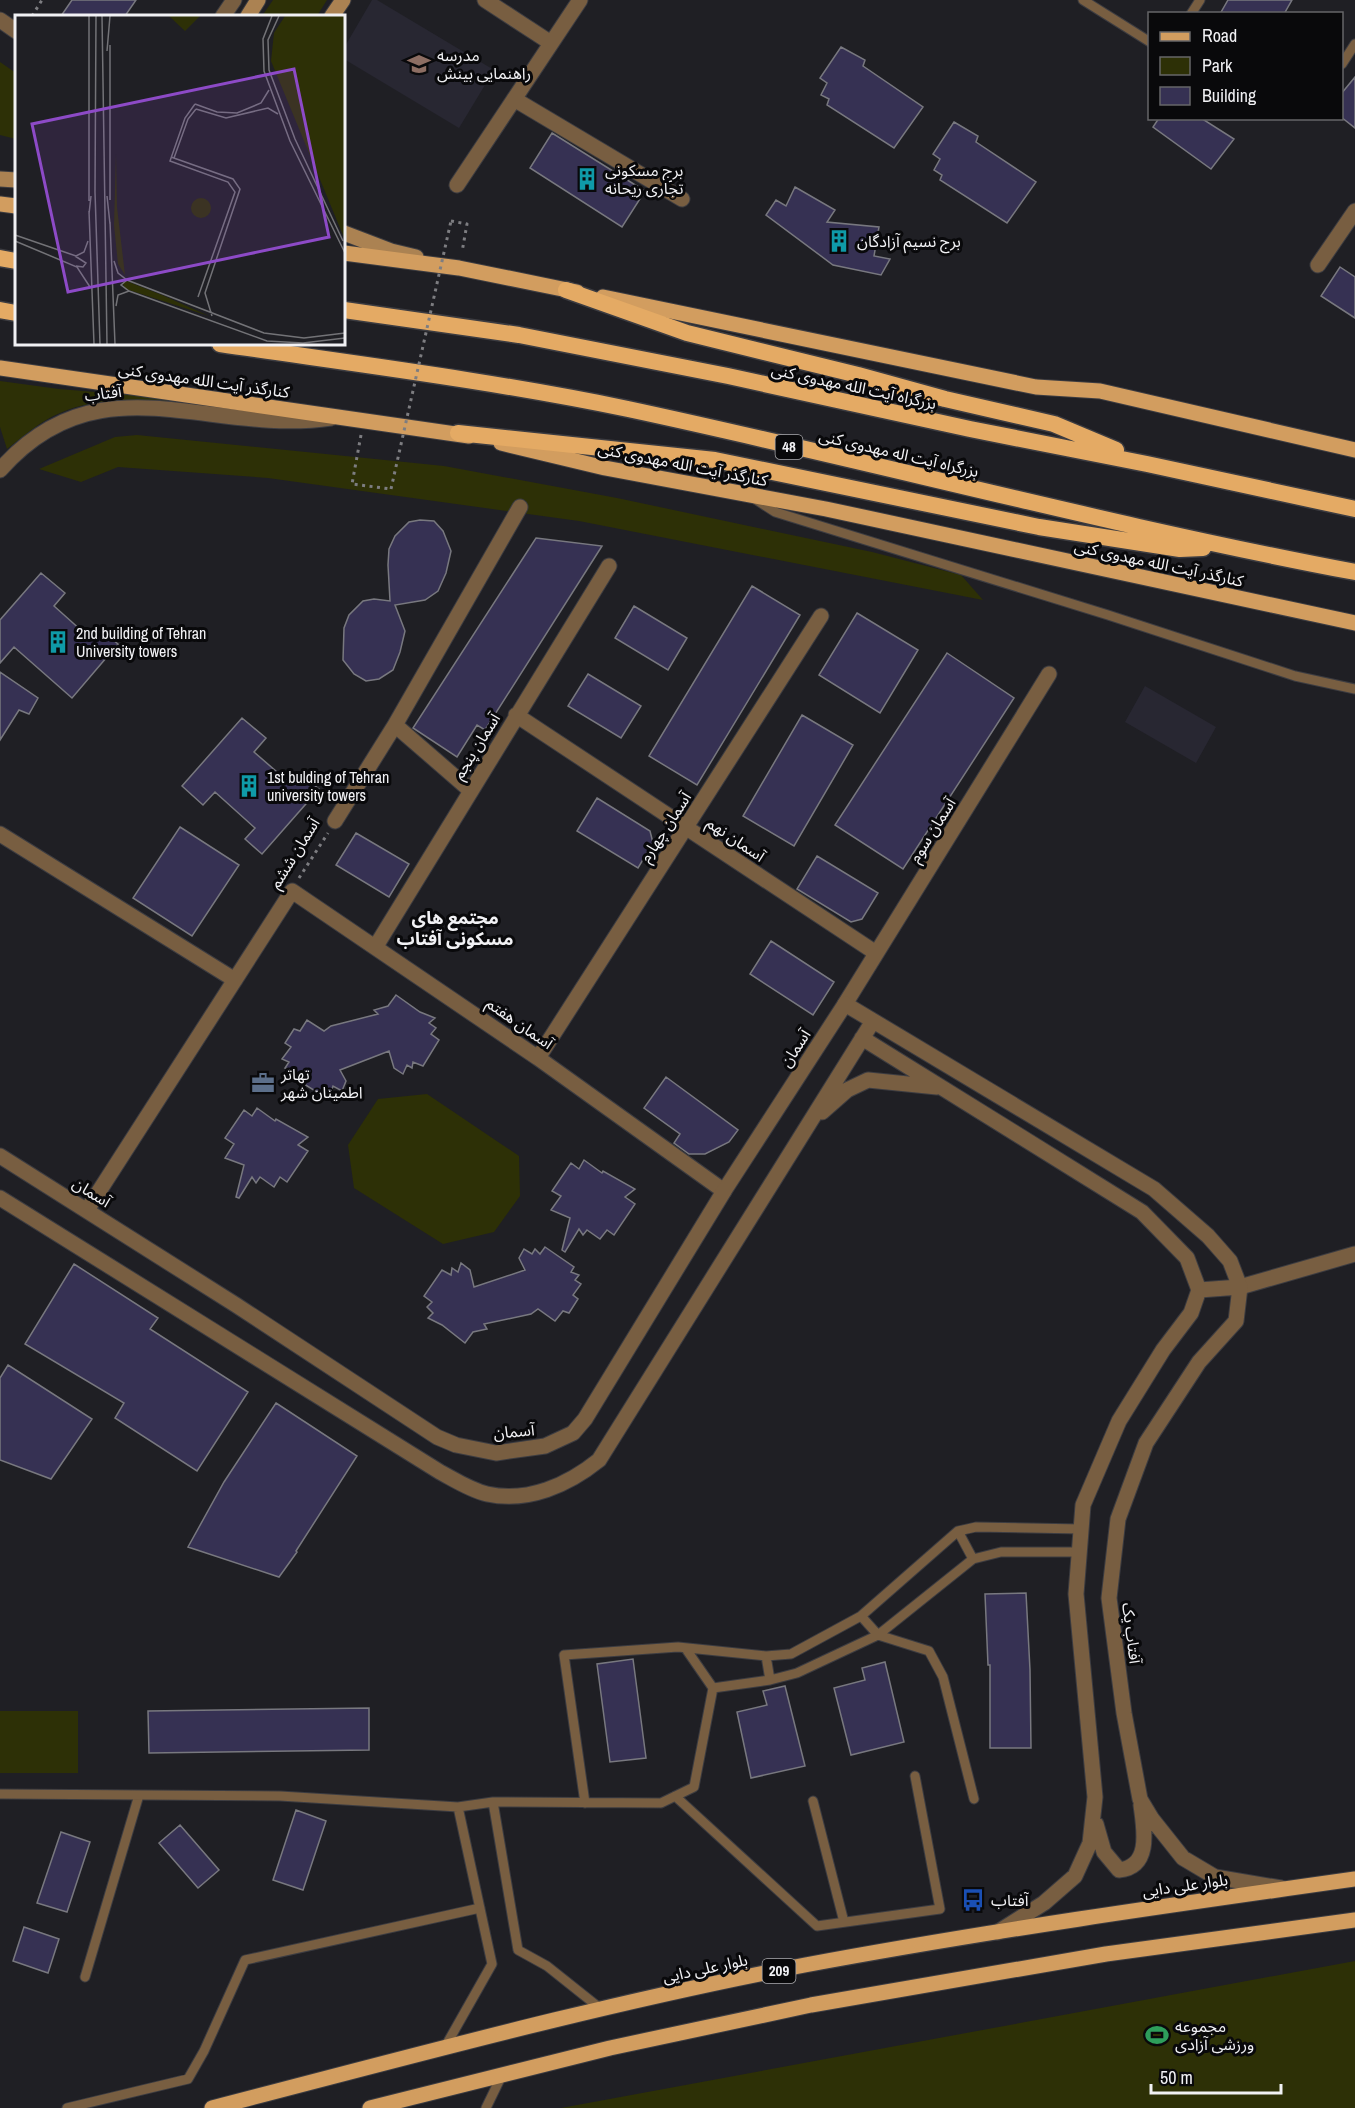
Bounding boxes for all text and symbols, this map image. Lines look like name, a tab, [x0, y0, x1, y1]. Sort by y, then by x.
legend	[1148, 12, 1343, 120]
inset map	[15, 15, 345, 345]
text: Road	[1202, 23, 1237, 48]
place label: مدرسه راهنمایی بینش	[437, 44, 531, 84]
school or university icon: مدرسه راهنمایی بینش	[406, 51, 432, 77]
text: Park	[1202, 53, 1233, 78]
text: Building	[1202, 83, 1257, 108]
place label: برج مسکونی تجاری ریحانه	[605, 159, 684, 199]
building icon: برج مسکونی تجاری ریحانه	[574, 166, 600, 192]
building icon: برج نسیم آزادگان	[826, 228, 852, 254]
place label: برج نسیم آزادگان	[857, 230, 961, 254]
street label: کنارگذر آیت الله مهدوی کنی	[117, 357, 291, 403]
street label: بزرگراه آیت الله مهدوی کنی	[770, 358, 938, 414]
street label: آفتاب	[83, 380, 124, 406]
street label: بزرگراه آیت اله مهدوی کنی	[817, 424, 981, 482]
road number: 48	[776, 435, 802, 459]
street label: کنارگذر آیت الله مهدوی کنی	[596, 437, 770, 491]
street label: کنارگذر آیت الله مهدوی کنی	[1072, 534, 1246, 592]
place label: 2nd building of Tehran University towers	[76, 622, 206, 662]
building icon: 2nd building of Tehran University towers	[45, 629, 71, 655]
street label: آسمان پنجم	[447, 708, 507, 784]
place label: 1st bulding of Tehran university towers	[267, 766, 389, 806]
building icon: 1st bulding of Tehran university towers	[236, 773, 262, 799]
street label: آسمان چهارم	[634, 786, 698, 868]
street label: آسمان سوم	[903, 792, 963, 868]
street label: آسمان نهم	[701, 811, 771, 869]
street label: آسمان ششم	[263, 812, 327, 894]
district label: مجتمع های مسکونی آفتاب	[396, 905, 514, 951]
street label: آسمان هفتم	[481, 992, 559, 1056]
street label: آسمان	[775, 1024, 816, 1071]
place label: تهاتر اطمینان شهر	[280, 1063, 363, 1103]
office icon: تهاتر اطمینان شهر	[250, 1070, 276, 1096]
street label: آسمان	[69, 1172, 116, 1213]
street label: آسمان	[493, 1418, 537, 1444]
street label: آفتاب یک	[1117, 1601, 1147, 1666]
street label: بلوار علی دایی	[1141, 1868, 1229, 1902]
bus stop icon: آفتاب	[960, 1887, 986, 1913]
place label: آفتاب	[991, 1889, 1030, 1911]
street label: بلوار علی دایی	[661, 1948, 749, 1988]
road number: 209	[762, 1959, 796, 1983]
place label: مجموعه ورزشی آزادی	[1175, 2015, 1254, 2055]
sports icon: مجموعه ورزشی آزادی	[1144, 2022, 1170, 2048]
scale bar	[1151, 2057, 1282, 2095]
text: 50 m	[1160, 2065, 1193, 2090]

